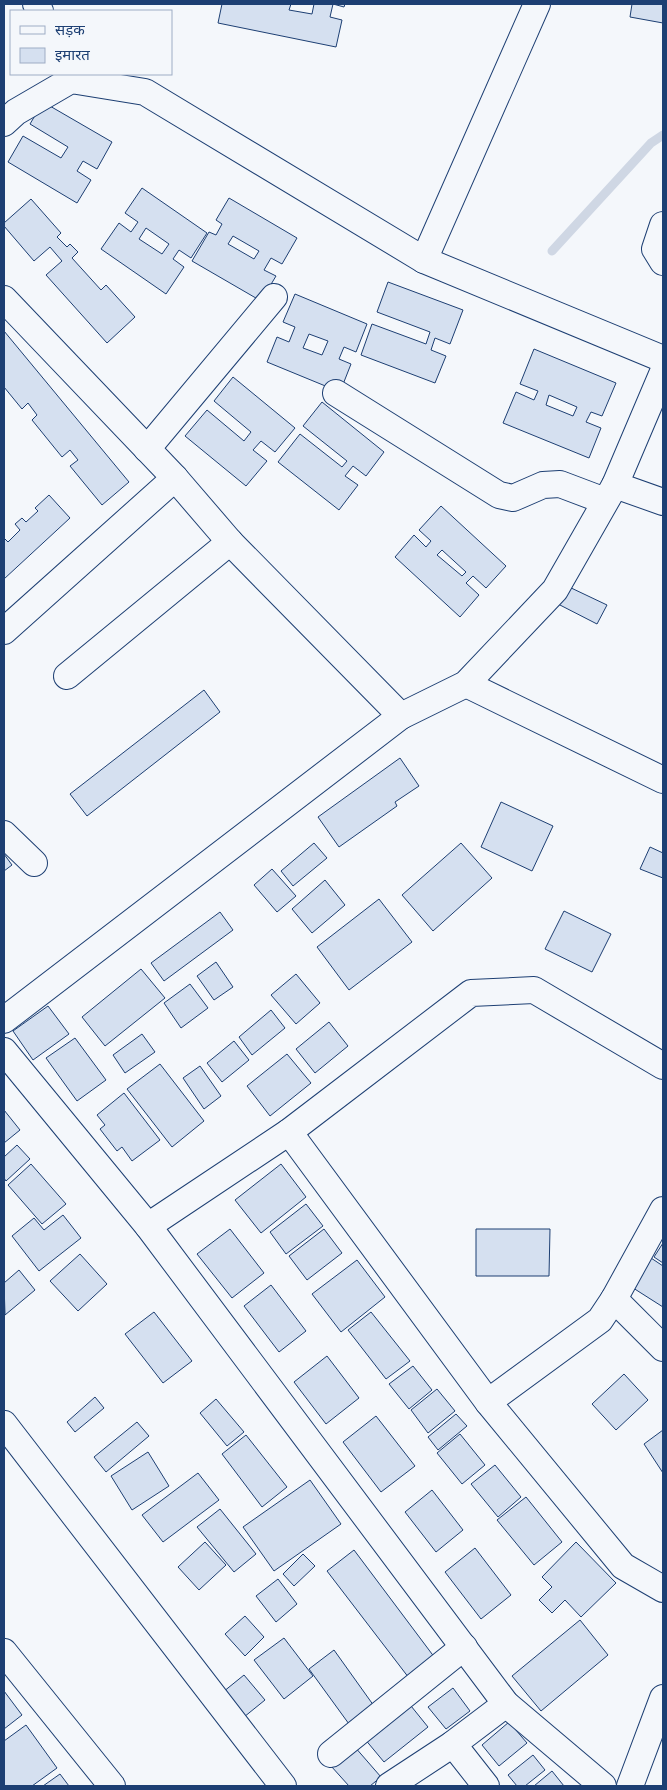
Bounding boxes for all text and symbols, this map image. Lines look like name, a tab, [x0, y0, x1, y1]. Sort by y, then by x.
legend	[10, 10, 172, 75]
text: सड़क	[55, 19, 85, 39]
text: इमारत	[55, 44, 90, 64]

